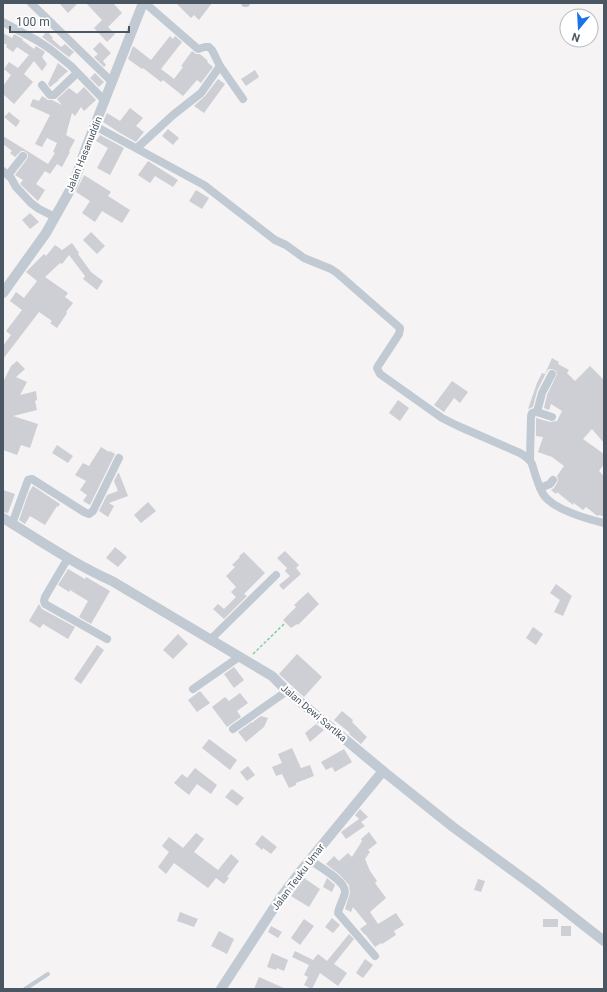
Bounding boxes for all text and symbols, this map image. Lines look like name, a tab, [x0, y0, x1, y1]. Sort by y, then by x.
scale bar	[10, 8, 129, 34]
north arrow	[559, 8, 599, 48]
text: 100 m	[16, 15, 50, 29]
text: N	[570, 30, 582, 44]
street label: Jalan Hasanuddin	[64, 115, 104, 193]
street label: Jalan Dewi Sartika	[279, 682, 349, 744]
street label: Jalan Teuku Umar	[270, 841, 327, 912]

